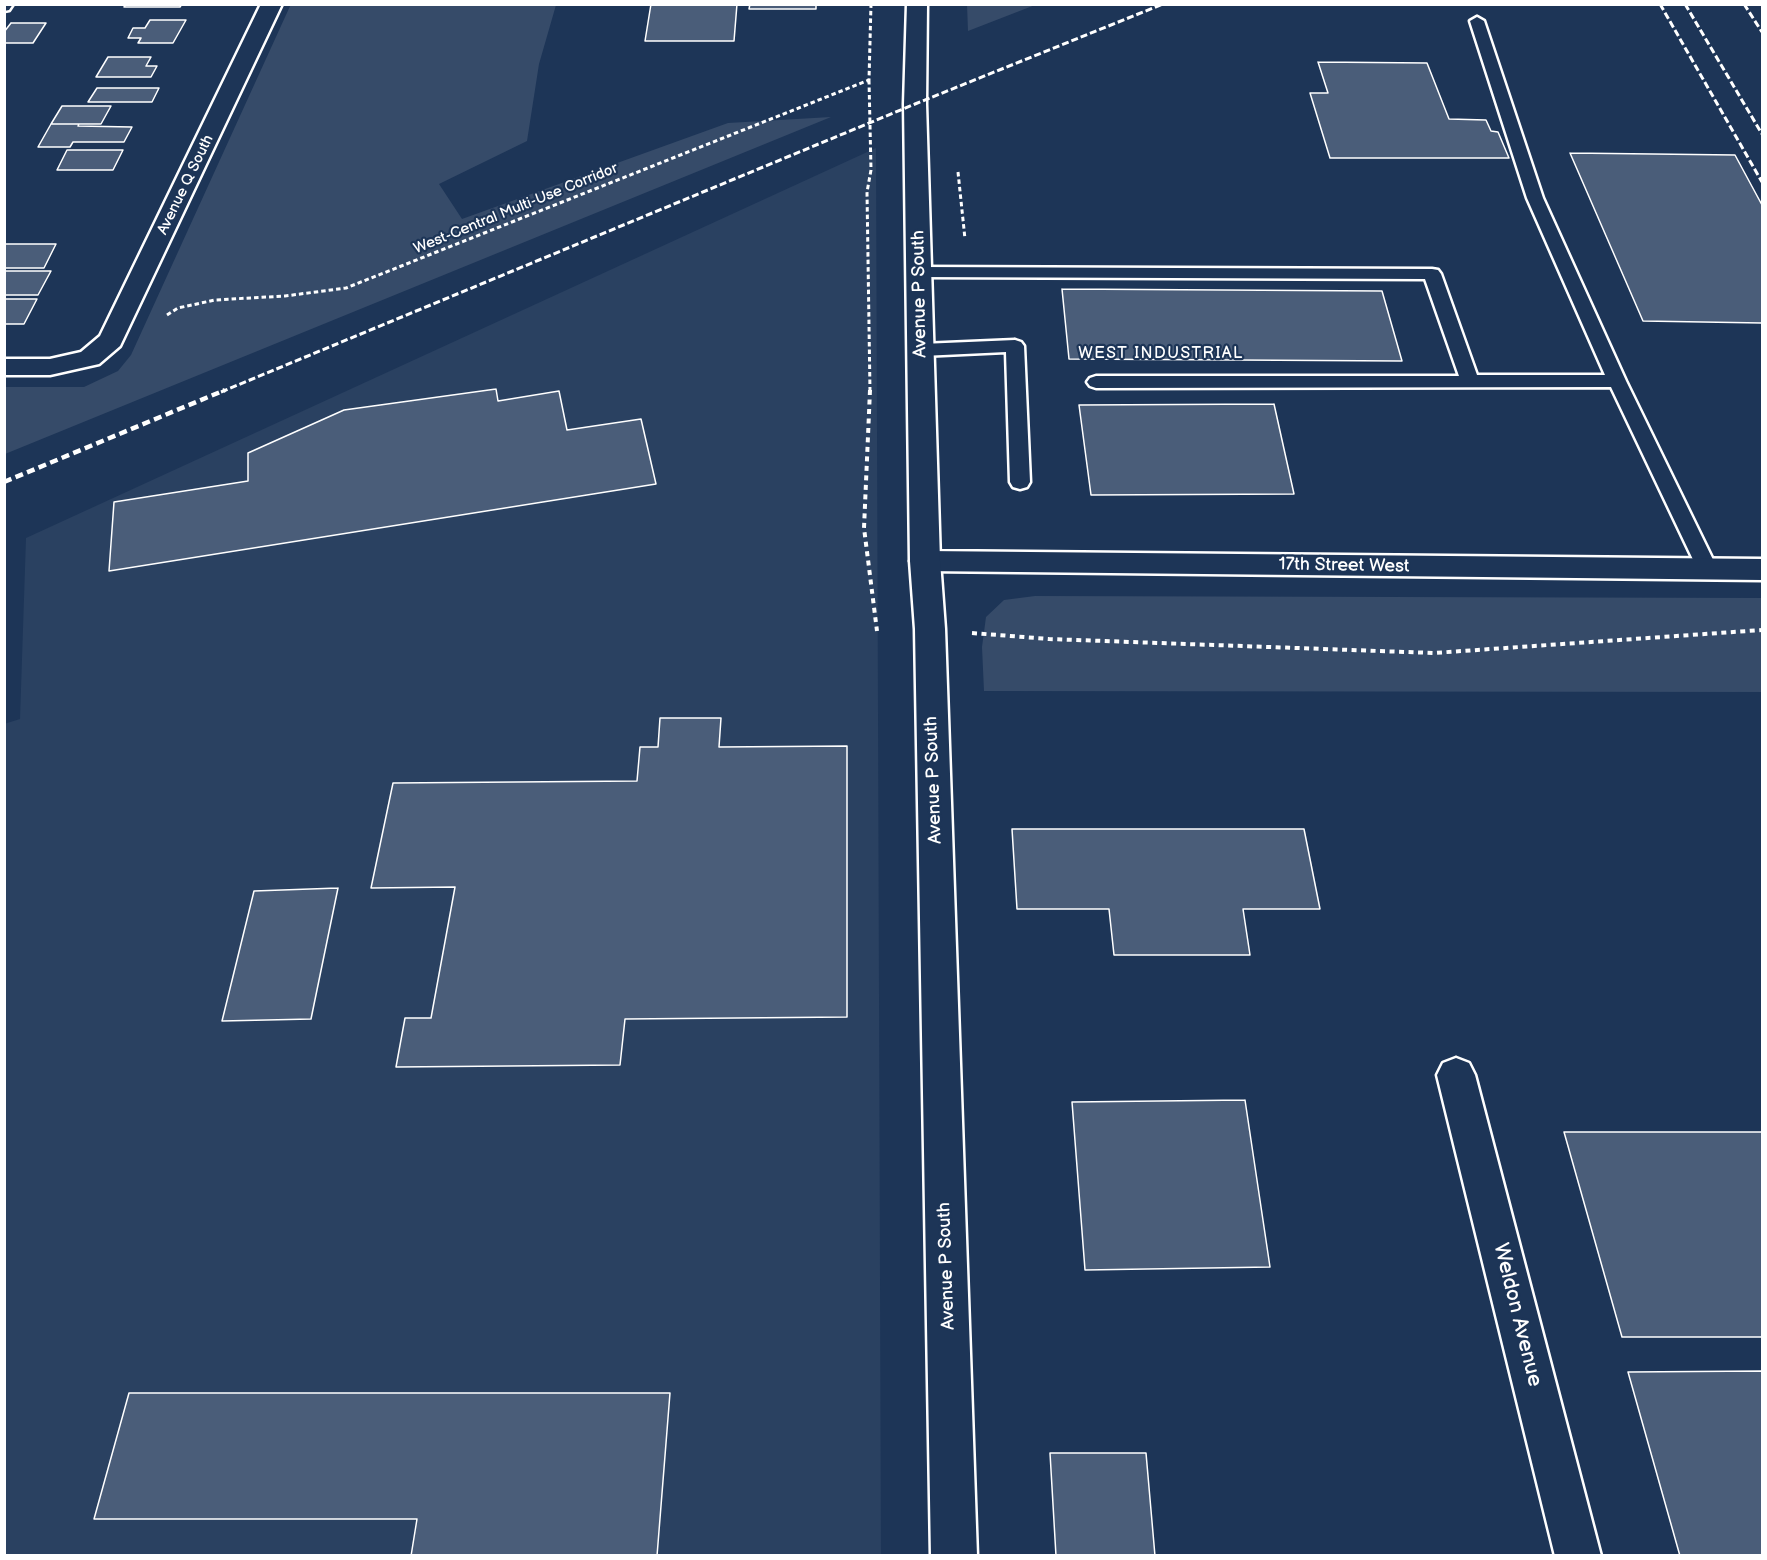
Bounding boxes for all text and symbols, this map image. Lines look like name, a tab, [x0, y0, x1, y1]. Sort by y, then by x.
street label: Avenue Q South	[154, 132, 218, 238]
street label: West-Central Multi-Use Corridor	[411, 160, 621, 258]
street label: Avenue P South	[908, 230, 932, 358]
district label: WEST INDUSTRIAL	[1078, 344, 1244, 364]
street label: 17th Street West	[1278, 554, 1410, 578]
street label: Avenue P South	[921, 716, 947, 844]
street label: Avenue P South	[934, 1202, 960, 1330]
street label: Weldon Avenue	[1487, 1241, 1547, 1389]

